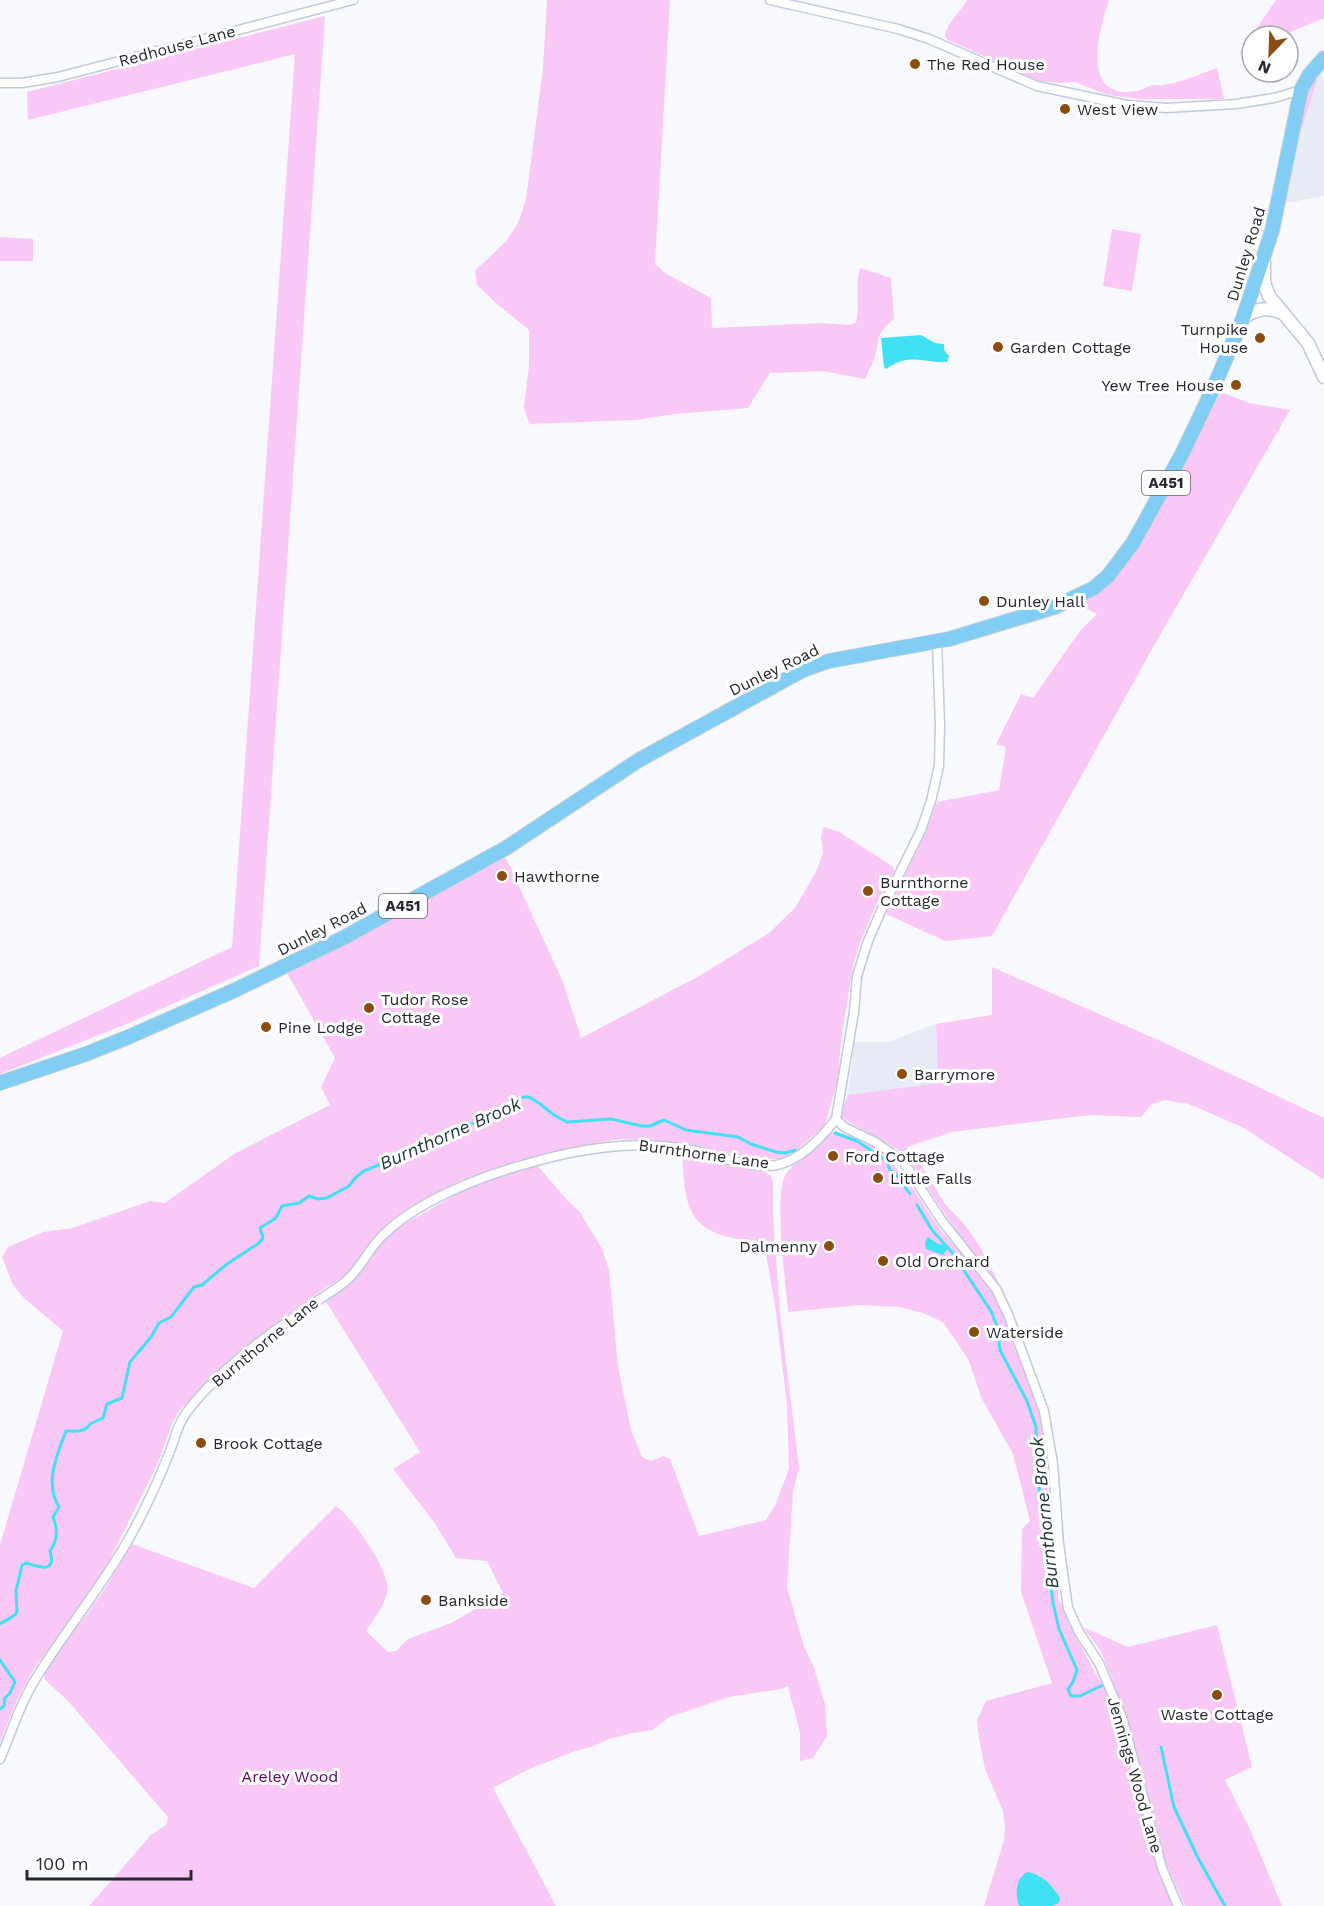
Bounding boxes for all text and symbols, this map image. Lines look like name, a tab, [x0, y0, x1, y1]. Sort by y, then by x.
street label: Redhouse Lane	[117, 21, 237, 71]
north arrow	[1240, 24, 1300, 84]
place label: The Red House	[927, 55, 1045, 74]
text: N	[1255, 56, 1274, 78]
marker: The Red House	[908, 57, 922, 71]
place label: West View	[1077, 100, 1158, 119]
marker: West View	[1058, 102, 1072, 116]
street label: Dunley Road	[1223, 205, 1269, 303]
place label: Turnpike House	[1181, 320, 1248, 357]
marker: Turnpike House	[1253, 331, 1267, 345]
place label: Garden Cottage	[1010, 338, 1131, 357]
marker: Garden Cottage	[991, 340, 1005, 354]
place label: Yew Tree House	[1101, 376, 1224, 395]
marker: Yew Tree House	[1229, 378, 1243, 392]
road number: A451	[1142, 471, 1190, 495]
place label: Dunley Hall	[996, 592, 1085, 611]
marker: Dunley Hall	[977, 594, 991, 608]
street label: Dunley Road	[726, 640, 822, 700]
place label: Hawthorne	[514, 867, 600, 886]
marker: Hawthorne	[495, 869, 509, 883]
place label: Burnthorne Cottage	[880, 873, 969, 910]
marker: Burnthorne Cottage	[861, 884, 875, 898]
road number: A451	[379, 894, 427, 918]
street label: Dunley Road	[274, 898, 370, 960]
place label: Tudor Rose Cottage	[381, 990, 468, 1027]
marker: Tudor Rose Cottage	[362, 1001, 376, 1015]
place label: Pine Lodge	[278, 1018, 363, 1037]
marker: Pine Lodge	[259, 1020, 273, 1034]
place label: Barrymore	[914, 1065, 995, 1084]
marker: Barrymore	[895, 1067, 909, 1081]
water label: Burnthorne Brook	[376, 1092, 525, 1174]
street label: Burnthorne Lane	[637, 1135, 771, 1173]
place label: Ford Cottage	[845, 1147, 945, 1166]
marker: Ford Cottage	[826, 1149, 840, 1163]
place label: Little Falls	[890, 1169, 972, 1188]
marker: Little Falls	[871, 1171, 885, 1185]
place label: Dalmenny	[739, 1237, 818, 1256]
marker: Dalmenny	[822, 1239, 836, 1253]
place label: Old Orchard	[895, 1252, 990, 1271]
marker: Old Orchard	[876, 1254, 890, 1268]
street label: Burnthorne Lane	[208, 1293, 322, 1391]
place label: Waterside	[986, 1323, 1064, 1342]
marker: Waterside	[967, 1325, 981, 1339]
place label: Brook Cottage	[213, 1434, 323, 1453]
water label: Burnthorne Brook	[1025, 1435, 1062, 1590]
marker: Brook Cottage	[194, 1436, 208, 1450]
place label: Bankside	[438, 1591, 508, 1610]
marker: Bankside	[419, 1593, 433, 1607]
marker: Waste Cottage	[1210, 1688, 1224, 1702]
street label: Jennings Wood Lane	[1104, 1695, 1166, 1855]
place label: Waste Cottage	[1160, 1705, 1274, 1724]
park label: Areley Wood	[242, 1767, 338, 1786]
scale bar	[27, 1843, 190, 1881]
text: 100 m	[36, 1853, 89, 1874]

